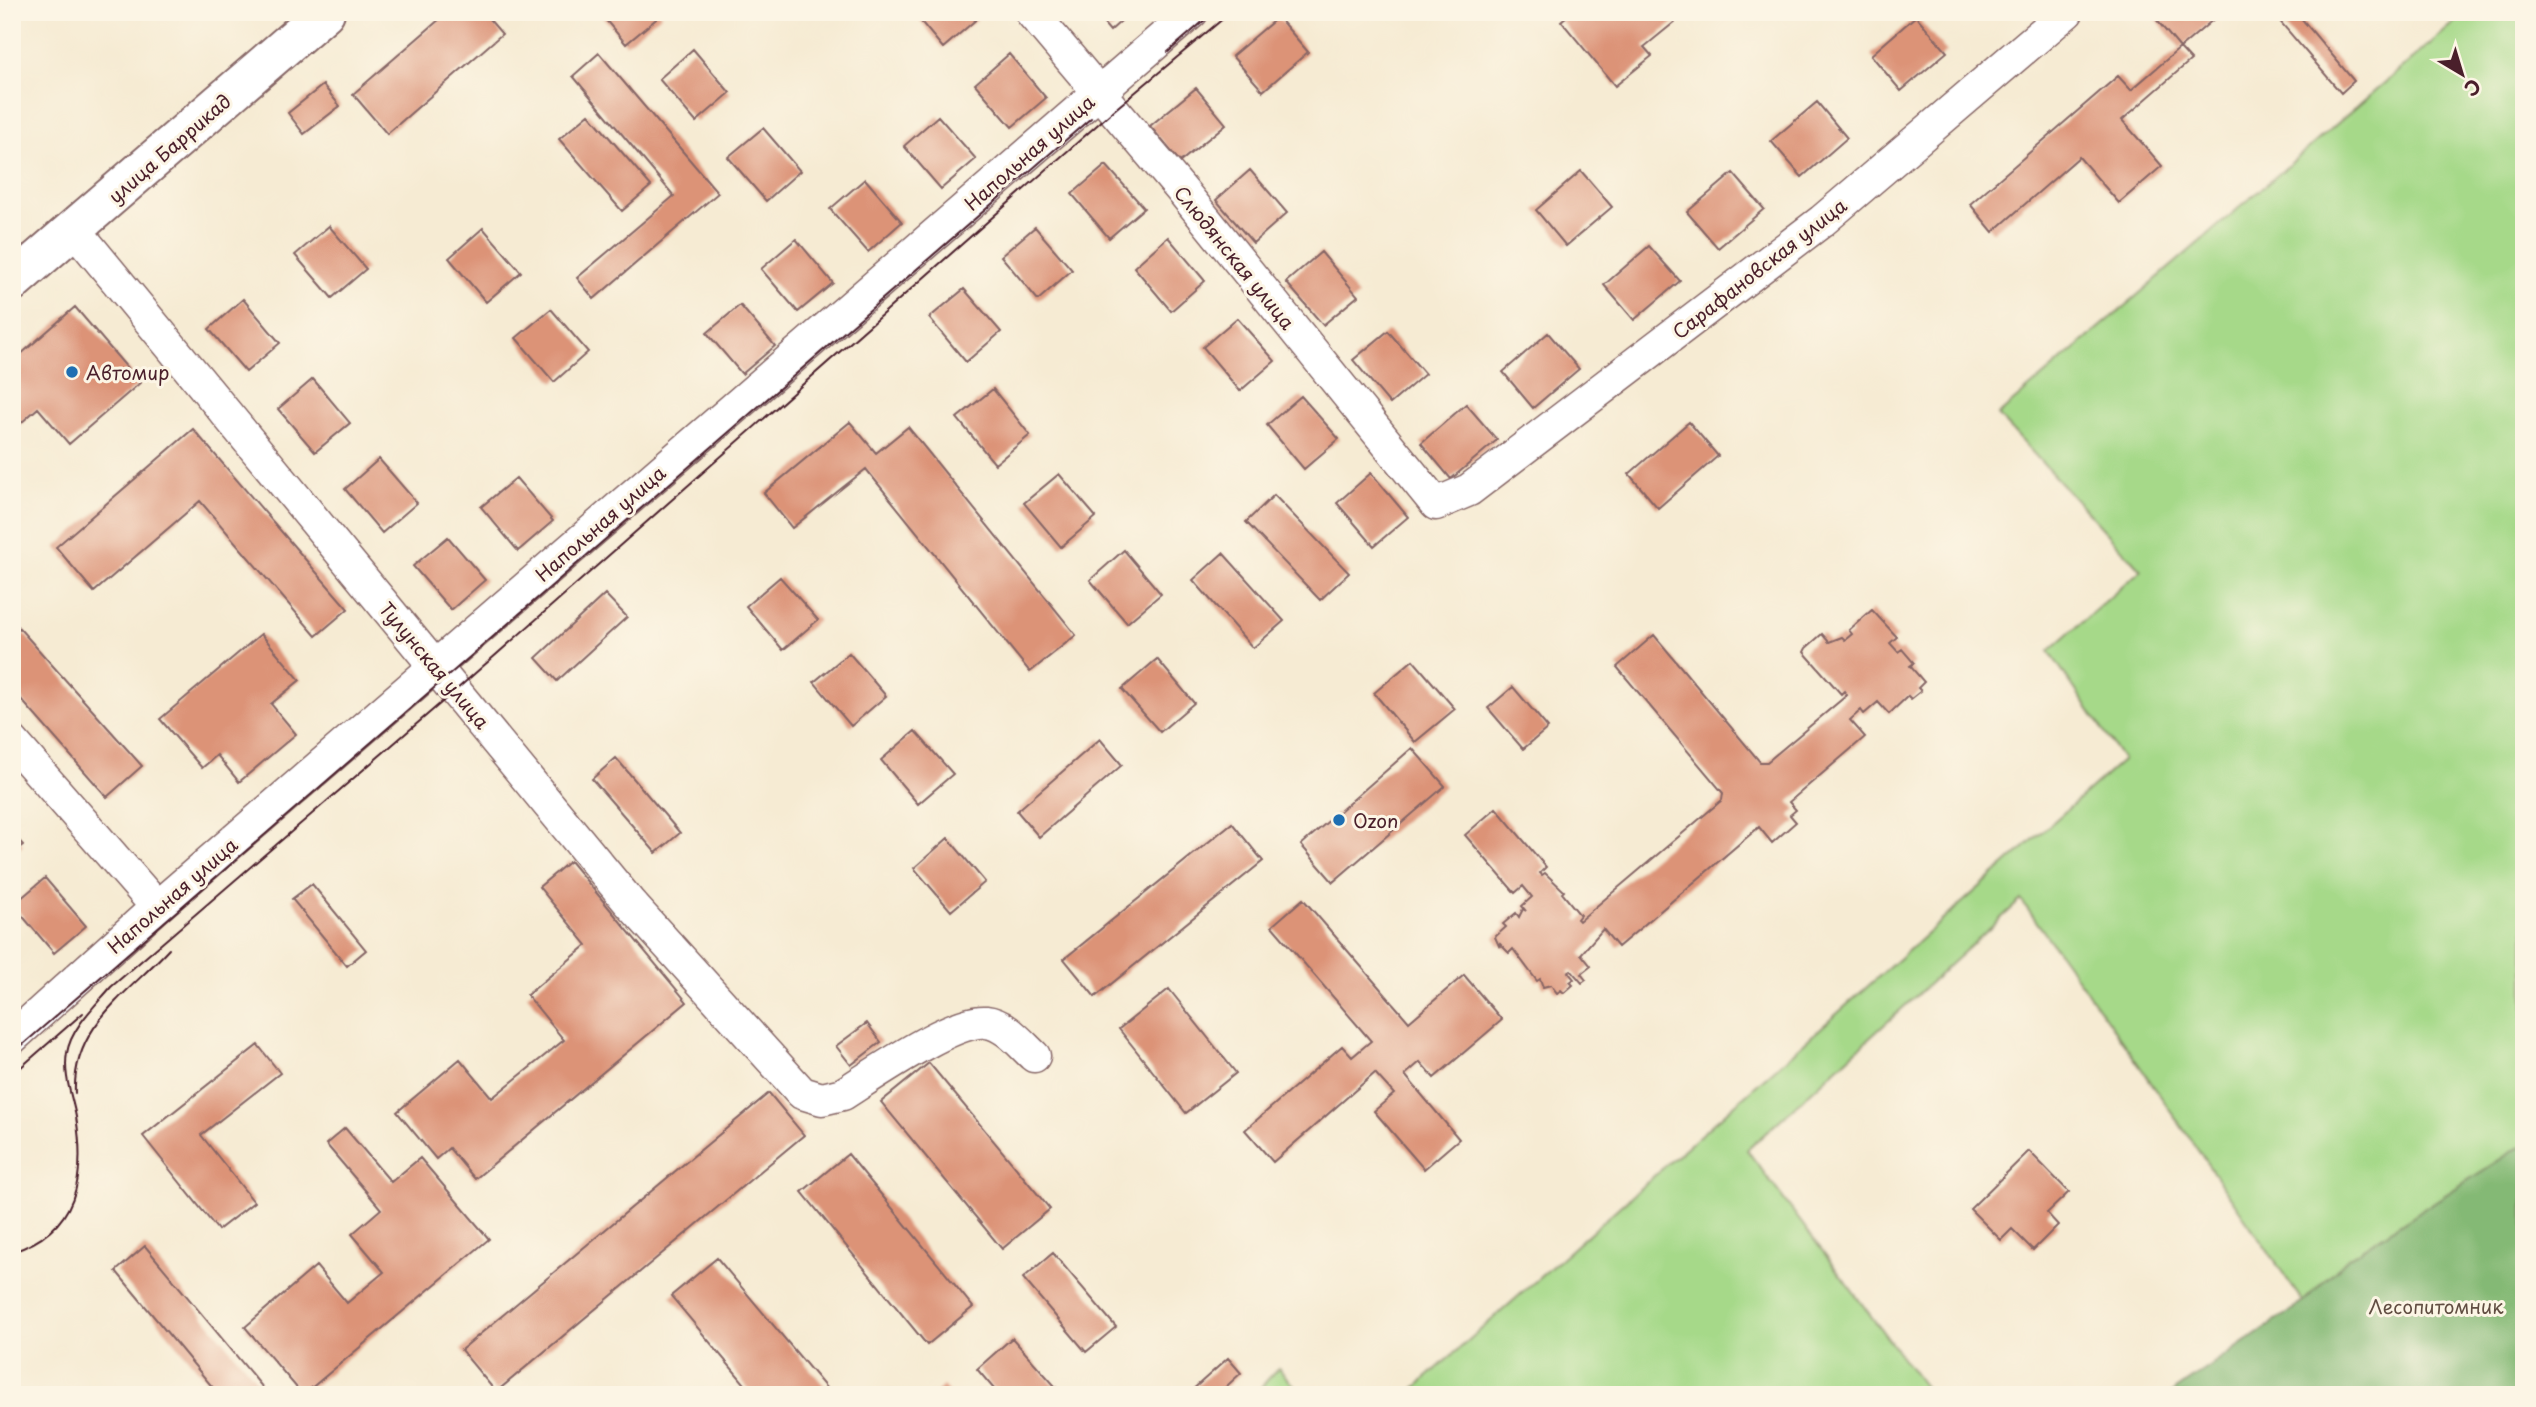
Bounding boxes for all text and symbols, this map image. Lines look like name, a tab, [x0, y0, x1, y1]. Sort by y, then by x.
north arrow	[2428, 38, 2498, 108]
text: С	[2459, 73, 2487, 104]
street label: улица Баррикад	[101, 87, 237, 209]
street label: Напольная улица	[958, 87, 1100, 217]
street label: Слюдянская улица	[1168, 179, 1302, 335]
street label: Сарафановская улица	[1666, 191, 1852, 345]
place label: Автомир	[86, 358, 169, 386]
marker: Автомир	[64, 364, 80, 380]
street label: Напольная улица	[529, 458, 671, 588]
street label: Тулунская улица	[373, 595, 497, 735]
place label: Ozon	[1353, 806, 1398, 834]
marker: Ozon	[1331, 812, 1347, 828]
street label: Напольная улица	[101, 830, 243, 960]
park label: Лесопитомник	[2368, 1292, 2504, 1320]

